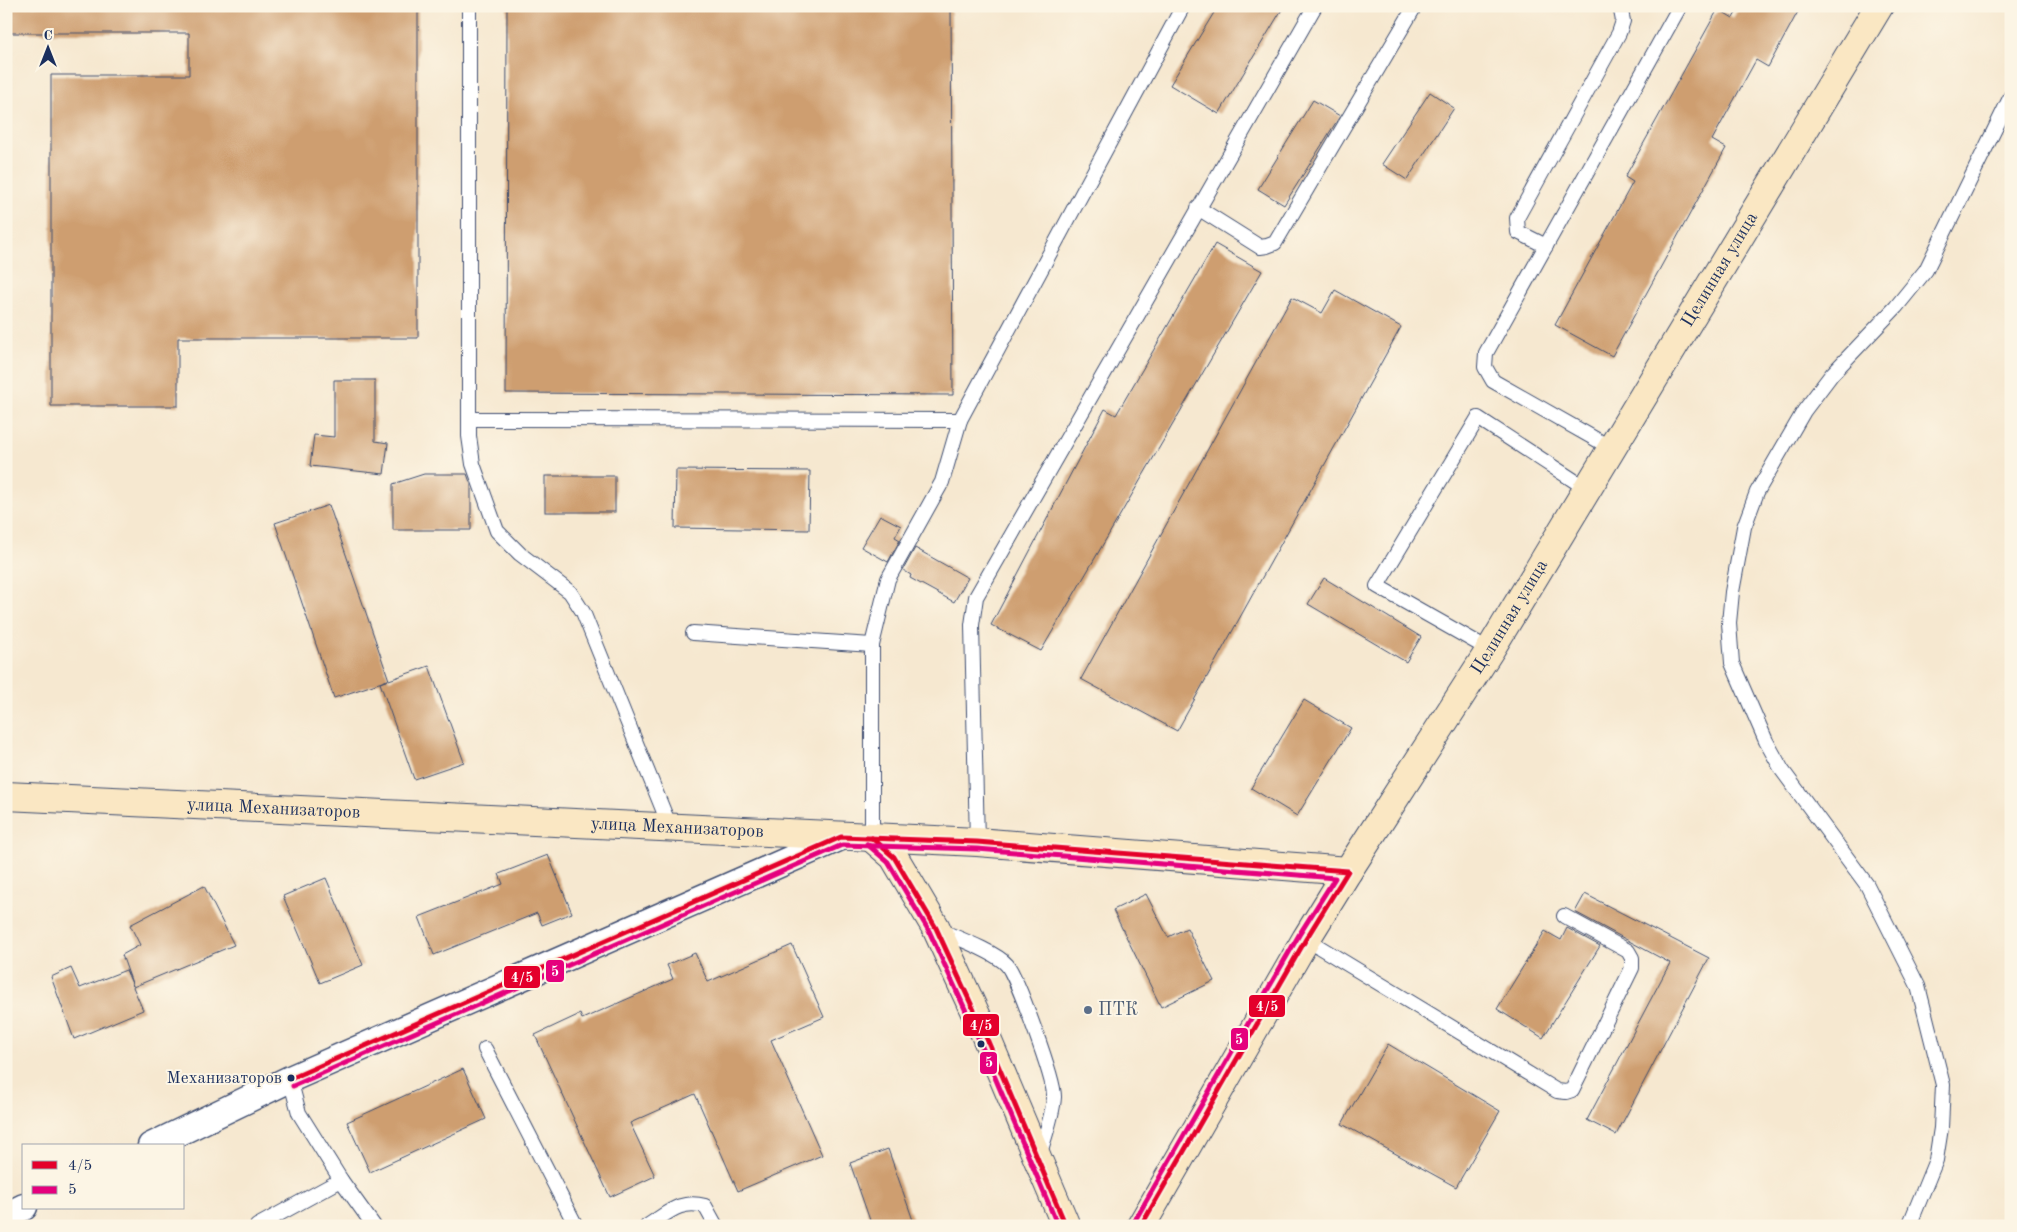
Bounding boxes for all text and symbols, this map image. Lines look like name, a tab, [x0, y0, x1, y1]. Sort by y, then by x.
north arrow	[22, 22, 72, 72]
text: С	[43, 29, 53, 43]
street label: Целинная улица	[1678, 209, 1761, 330]
street label: Целинная улица	[1468, 557, 1551, 678]
street label: улица Механизаторов	[187, 796, 361, 822]
street label: улица Механизаторов	[590, 815, 764, 841]
line badge: 5	[545, 959, 565, 983]
line badge: 4/5	[503, 965, 541, 989]
text: 5	[551, 965, 559, 979]
text: 4/5	[511, 971, 533, 986]
line badge: 4/5	[1248, 994, 1286, 1018]
text: 4/5	[1256, 1000, 1278, 1015]
place label: ПТК	[1098, 1001, 1138, 1019]
marker: ПТК	[1082, 1004, 1094, 1016]
line badge: 4/5	[962, 1013, 1000, 1037]
text: 4/5	[970, 1019, 992, 1034]
line badge: 5	[1230, 1027, 1249, 1051]
text: 5	[1235, 1033, 1243, 1047]
unlabelled marker	[976, 1039, 986, 1049]
line badge: 5	[979, 1051, 998, 1075]
text: 5	[985, 1056, 993, 1070]
place label: Механизаторов	[167, 1070, 282, 1087]
marker: Механизаторов	[286, 1073, 296, 1083]
legend	[22, 1144, 185, 1210]
text: 4/5	[68, 1159, 92, 1174]
text: 5	[68, 1183, 77, 1198]

